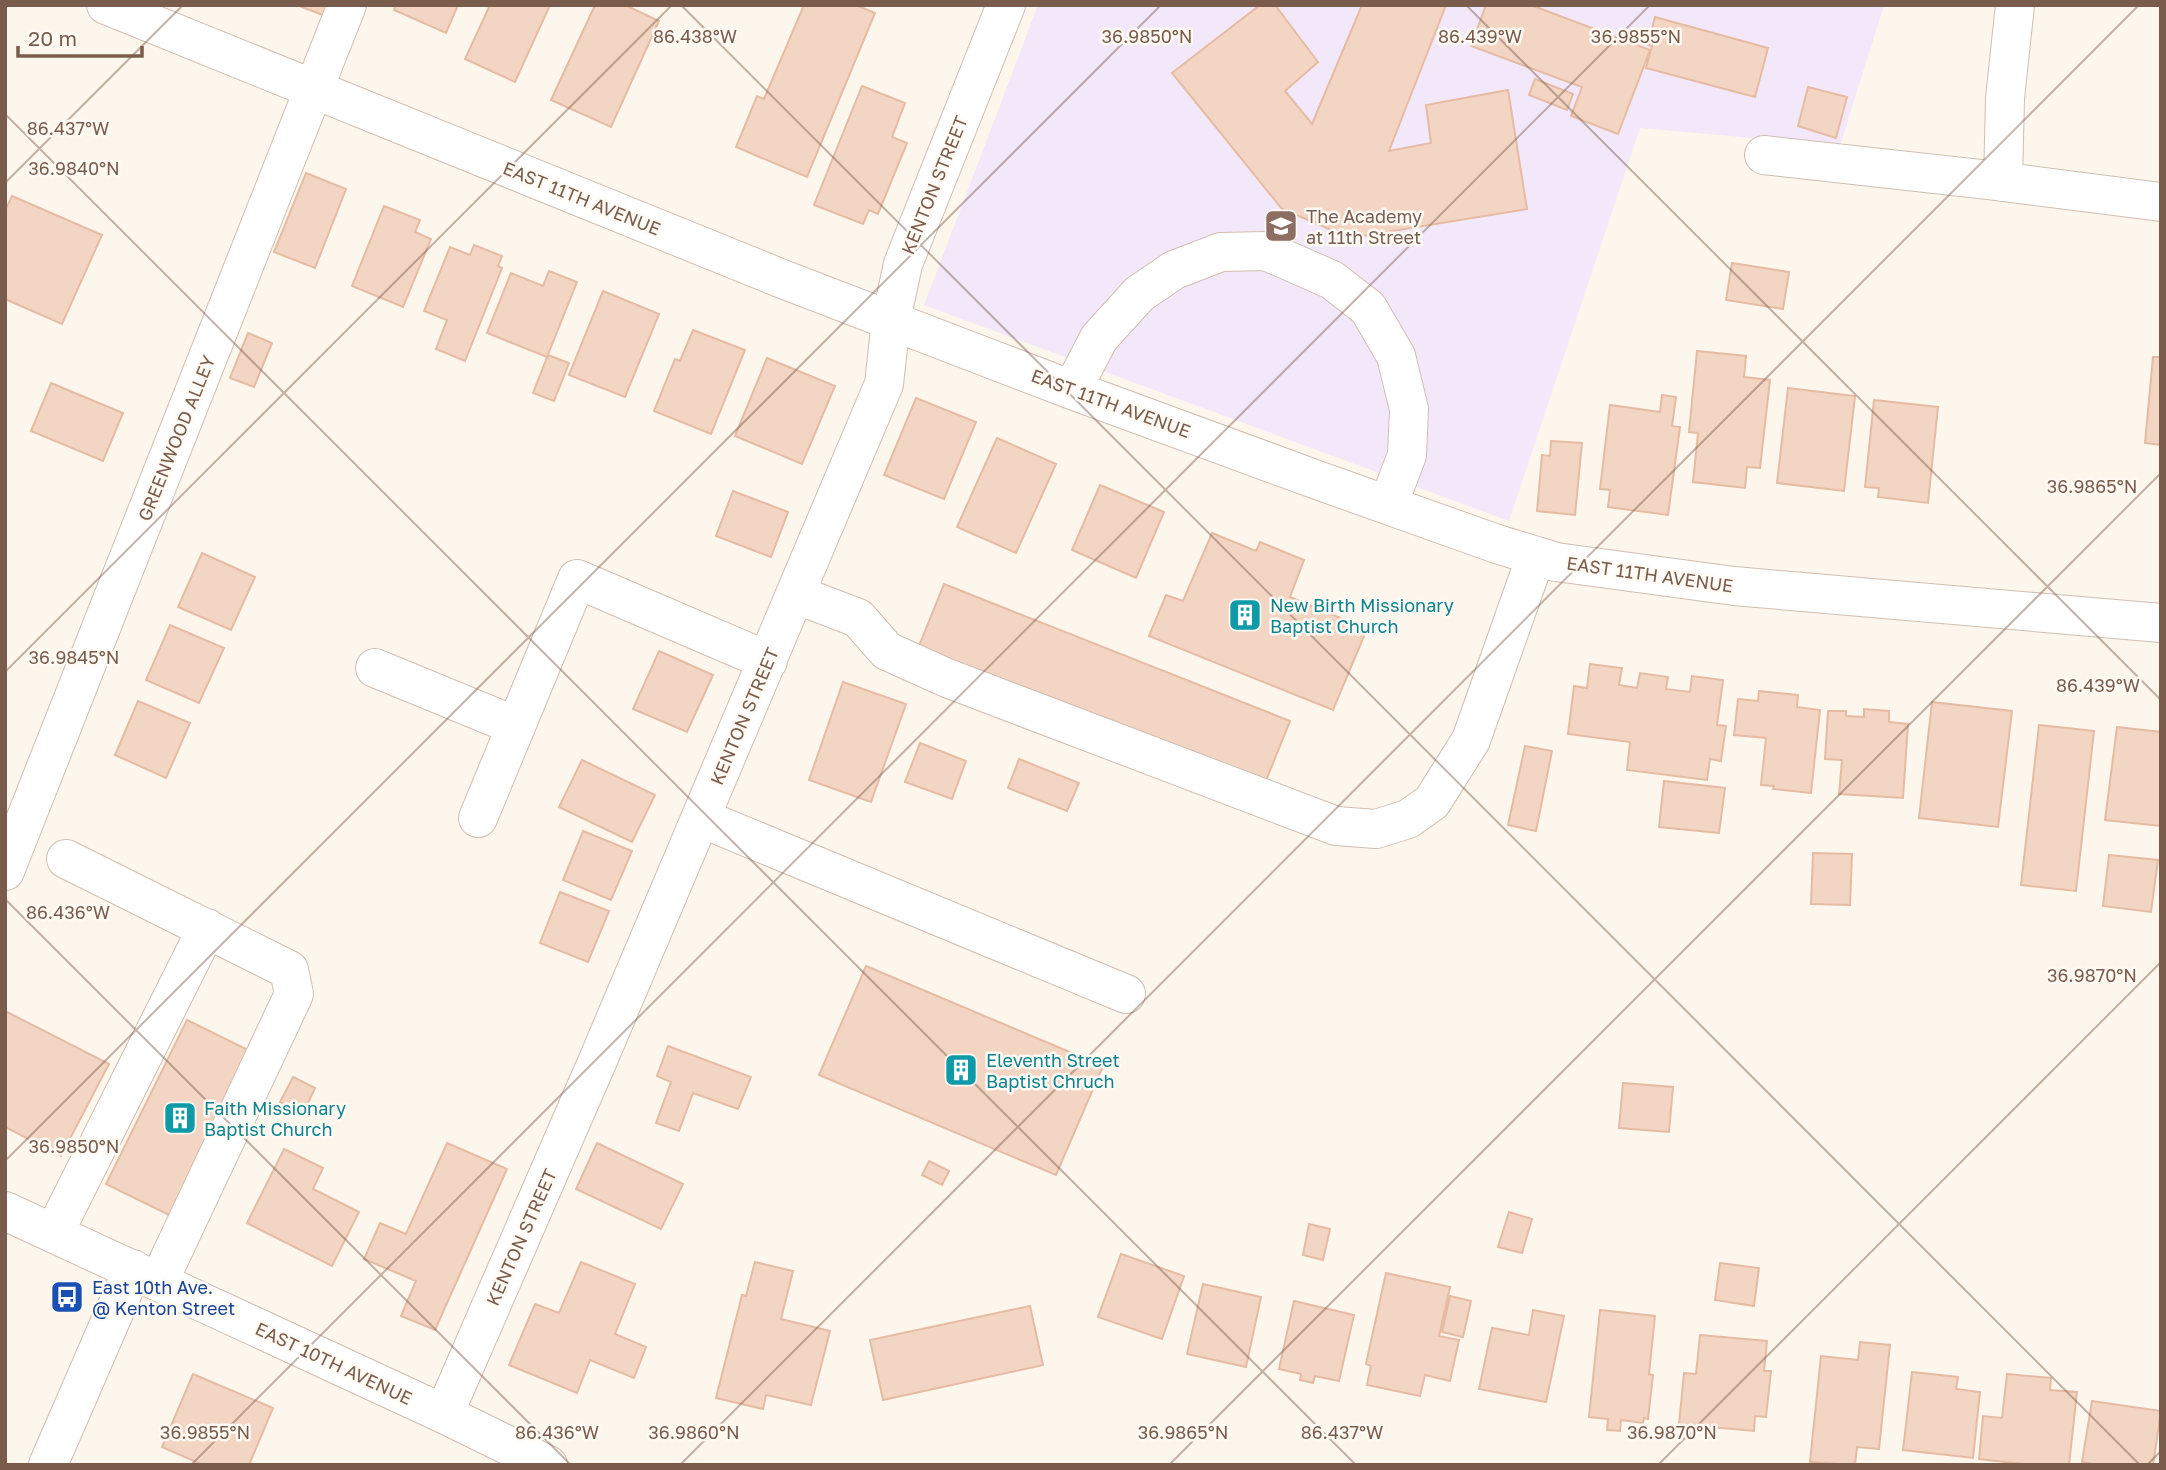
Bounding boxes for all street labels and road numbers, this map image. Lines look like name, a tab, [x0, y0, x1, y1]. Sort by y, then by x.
street label: KENTON STREET	[896, 113, 972, 257]
street label: EAST 11TH AVENUE	[500, 156, 664, 240]
street label: GREENWOOD ALLEY	[133, 352, 219, 524]
street label: EAST 11TH AVENUE	[1028, 364, 1194, 442]
street label: EAST 11TH AVENUE	[1565, 551, 1735, 597]
street label: KENTON STREET	[705, 644, 783, 788]
street label: KENTON STREET	[481, 1165, 561, 1309]
street label: EAST 10TH AVENUE	[252, 1317, 416, 1409]

